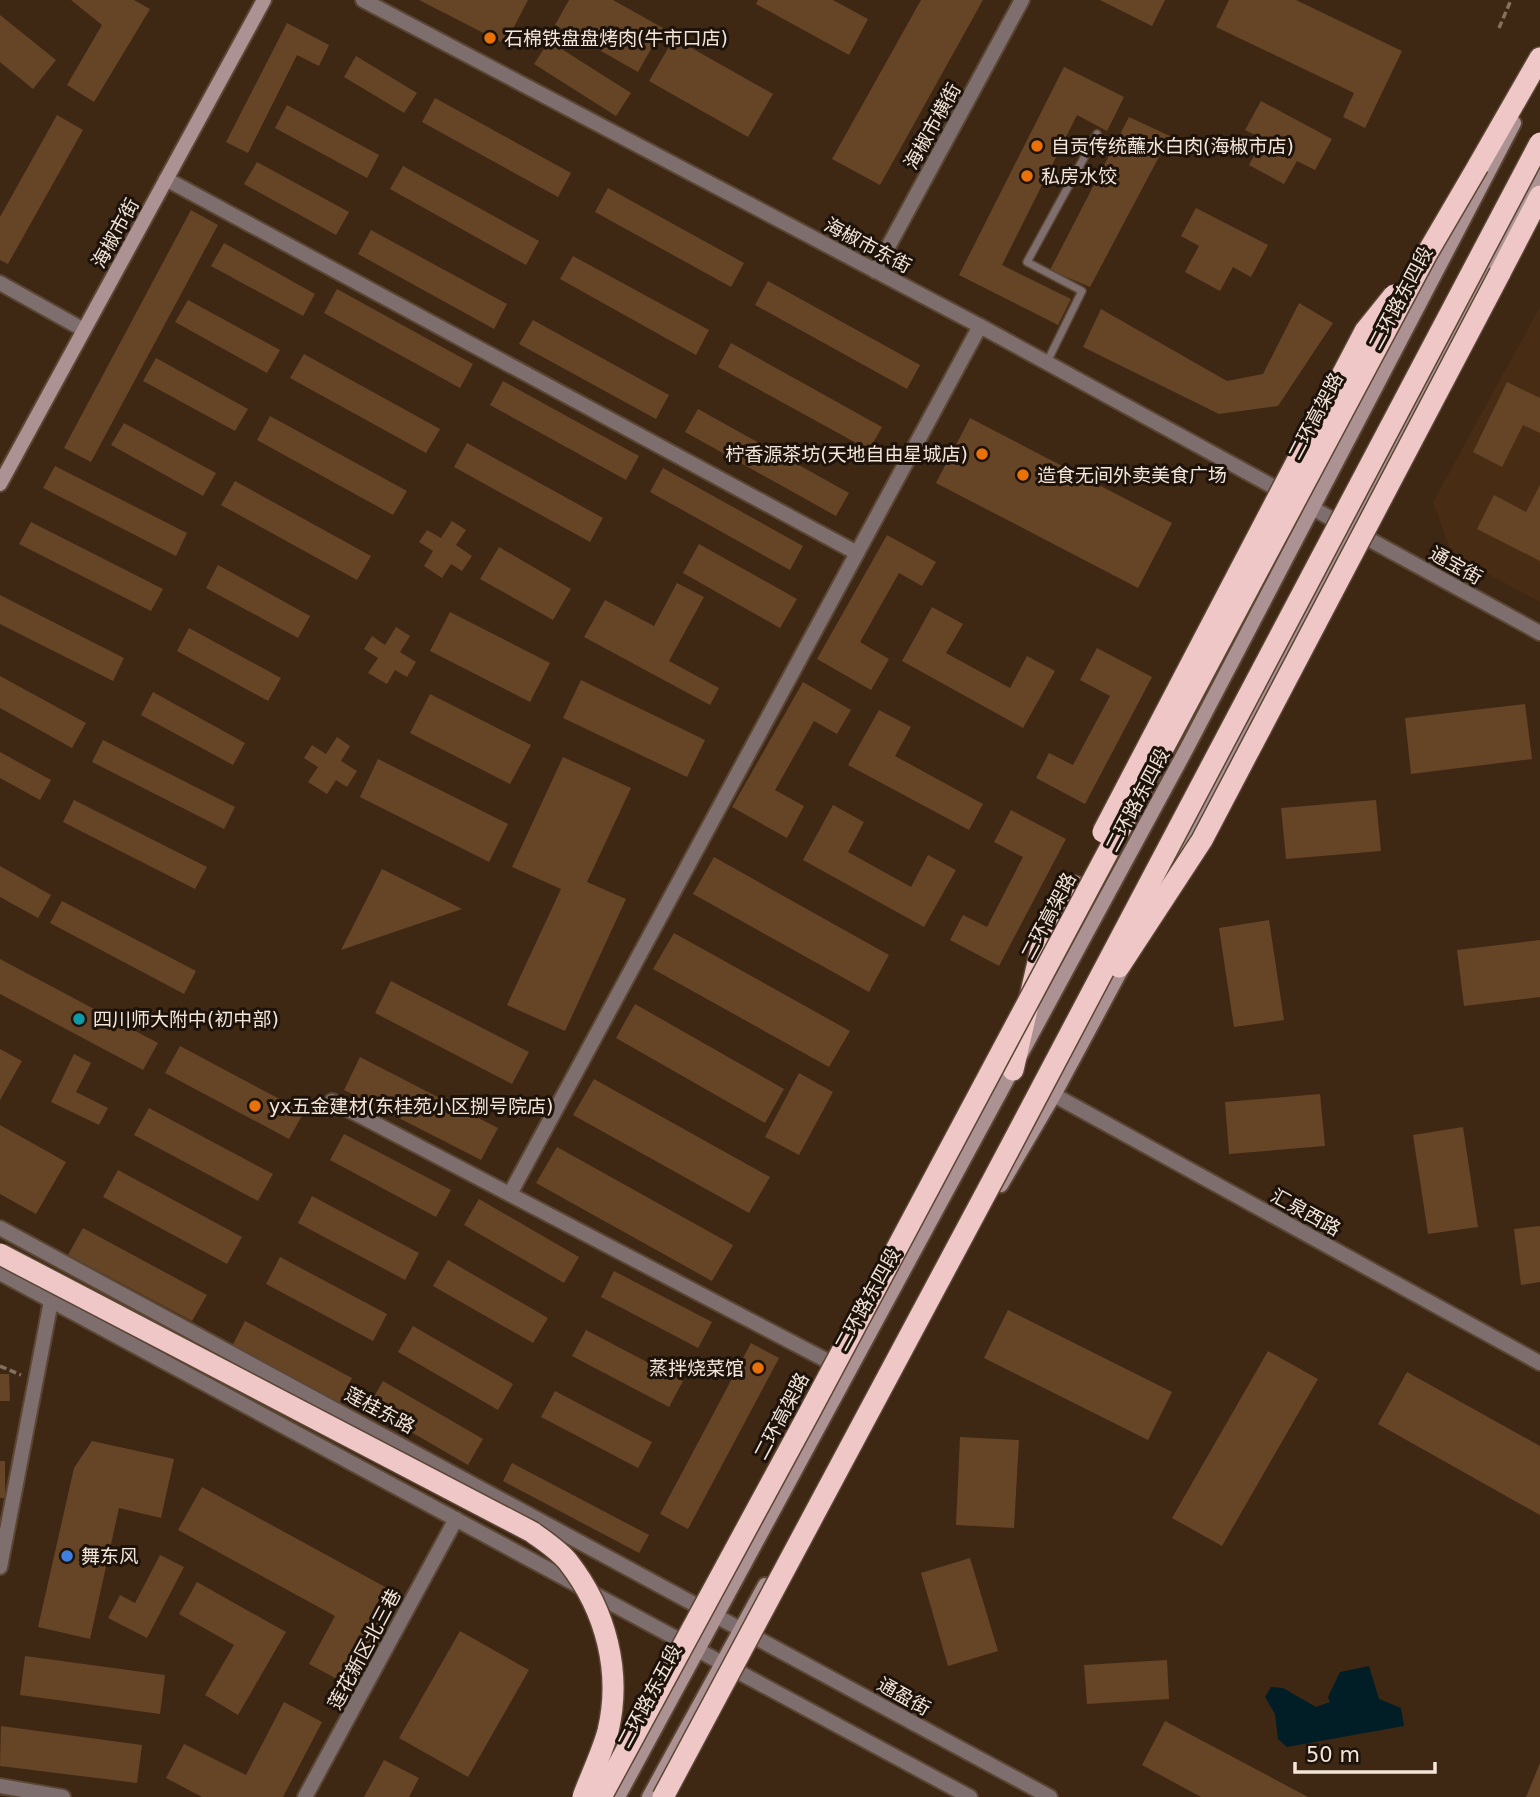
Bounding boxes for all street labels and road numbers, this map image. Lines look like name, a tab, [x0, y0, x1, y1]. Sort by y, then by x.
street label: 海椒市横街	[899, 79, 965, 173]
street label: 海椒市街	[87, 194, 143, 272]
street label: 海椒市东街	[821, 213, 915, 277]
street label: 二环路东四段	[1364, 243, 1436, 353]
street label: 二环高架路	[1283, 369, 1347, 463]
street label: 通宝街	[1426, 542, 1486, 588]
street label: 二环路东四段	[1101, 745, 1173, 855]
street label: 二环高架路	[1016, 869, 1080, 963]
street label: 汇泉西路	[1267, 1184, 1345, 1240]
street label: 二环路东四段	[830, 1244, 904, 1354]
street label: 二环高架路	[749, 1369, 813, 1463]
street label: 莲桂东路	[341, 1382, 419, 1438]
street label: 莲花新区北三巷	[323, 1585, 405, 1713]
street label: 二环路东五段	[613, 1641, 685, 1751]
street label: 通盈街	[874, 1673, 934, 1719]

